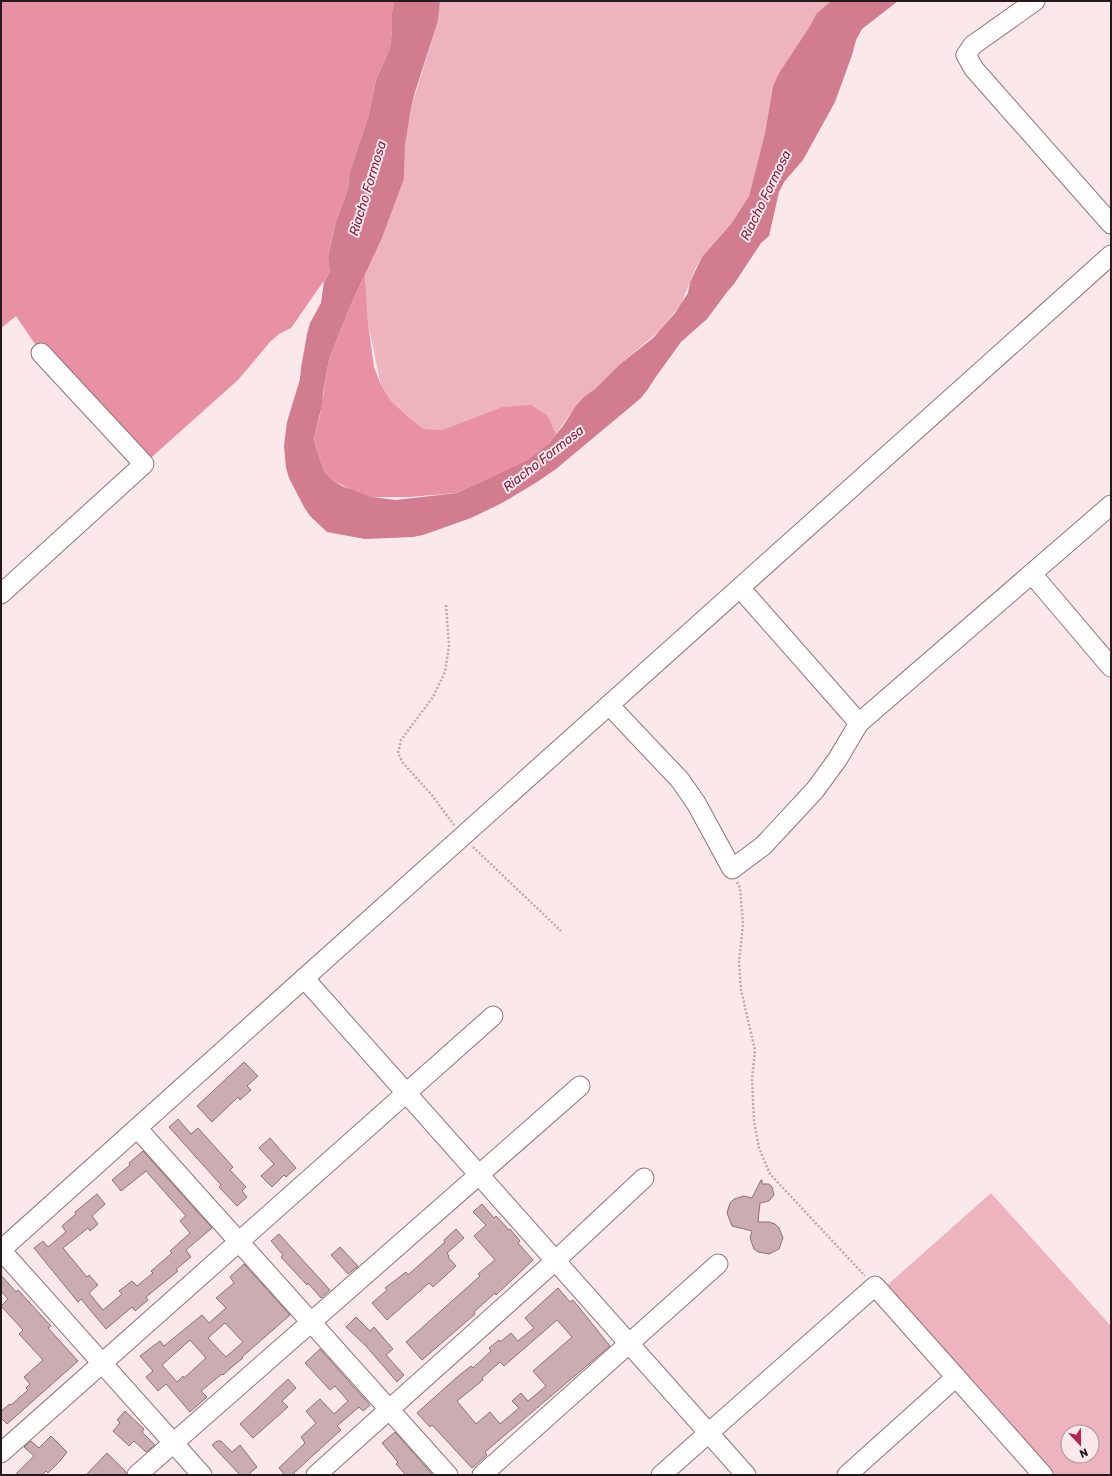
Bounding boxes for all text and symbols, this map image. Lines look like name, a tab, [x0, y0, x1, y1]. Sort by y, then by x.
water label: Riacho Formosa	[346, 139, 389, 237]
water label: Riacho Formosa	[737, 147, 794, 243]
water label: Riacho Formosa	[500, 422, 587, 495]
north arrow	[1060, 1424, 1100, 1464]
text: N	[1077, 1445, 1090, 1460]

